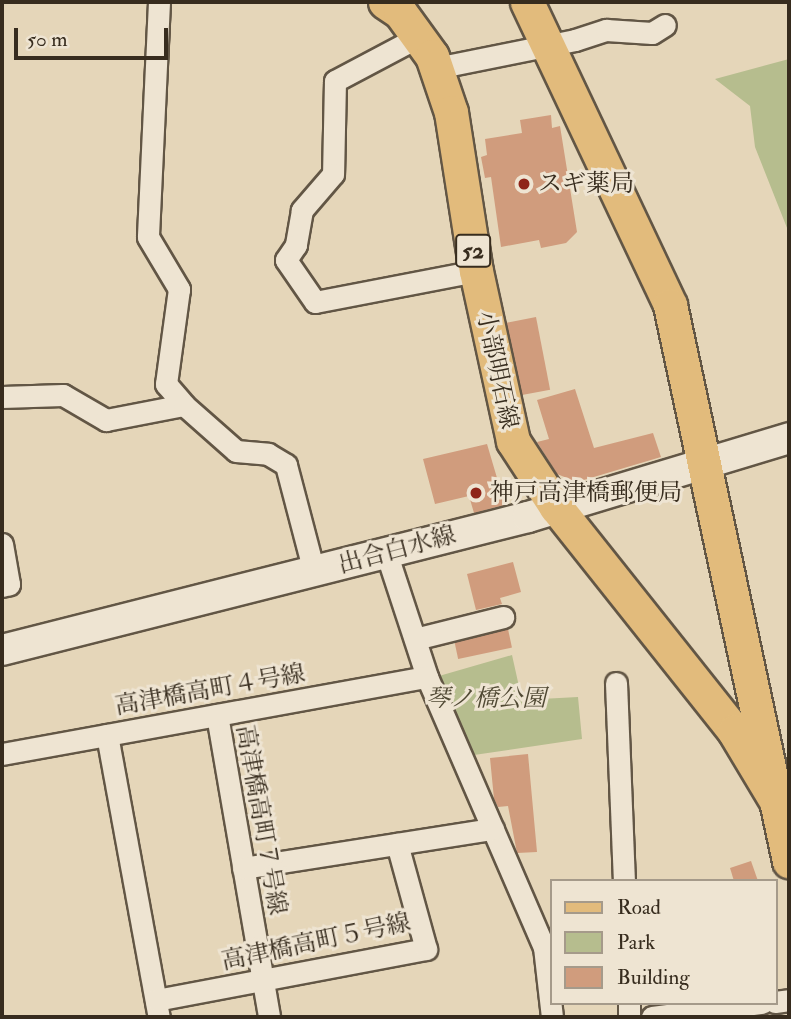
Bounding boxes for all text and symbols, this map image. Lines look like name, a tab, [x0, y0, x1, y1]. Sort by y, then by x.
scale bar	[18, 14, 172, 58]
text: 50 m	[27, 26, 68, 53]
place label: スギ薬局	[538, 170, 634, 198]
marker: スギ薬局	[516, 176, 532, 192]
road number: 52	[454, 232, 492, 270]
street label: 小部明石線	[470, 308, 524, 432]
place label: 神戸高津橋郵便局	[490, 479, 682, 507]
marker: 神戸高津橋郵便局	[468, 485, 484, 501]
street label: 出合白水線	[335, 521, 459, 579]
street label: 高津橋高町４号線	[113, 659, 307, 721]
park label: 琴ノ橋公園	[426, 685, 546, 713]
street label: 高津橋高町７号線	[230, 723, 292, 917]
legend	[550, 879, 777, 1005]
text: Road	[617, 894, 661, 921]
street label: 高津橋高町５号線	[219, 908, 413, 976]
text: Park	[617, 929, 655, 956]
text: Building	[617, 964, 690, 991]

